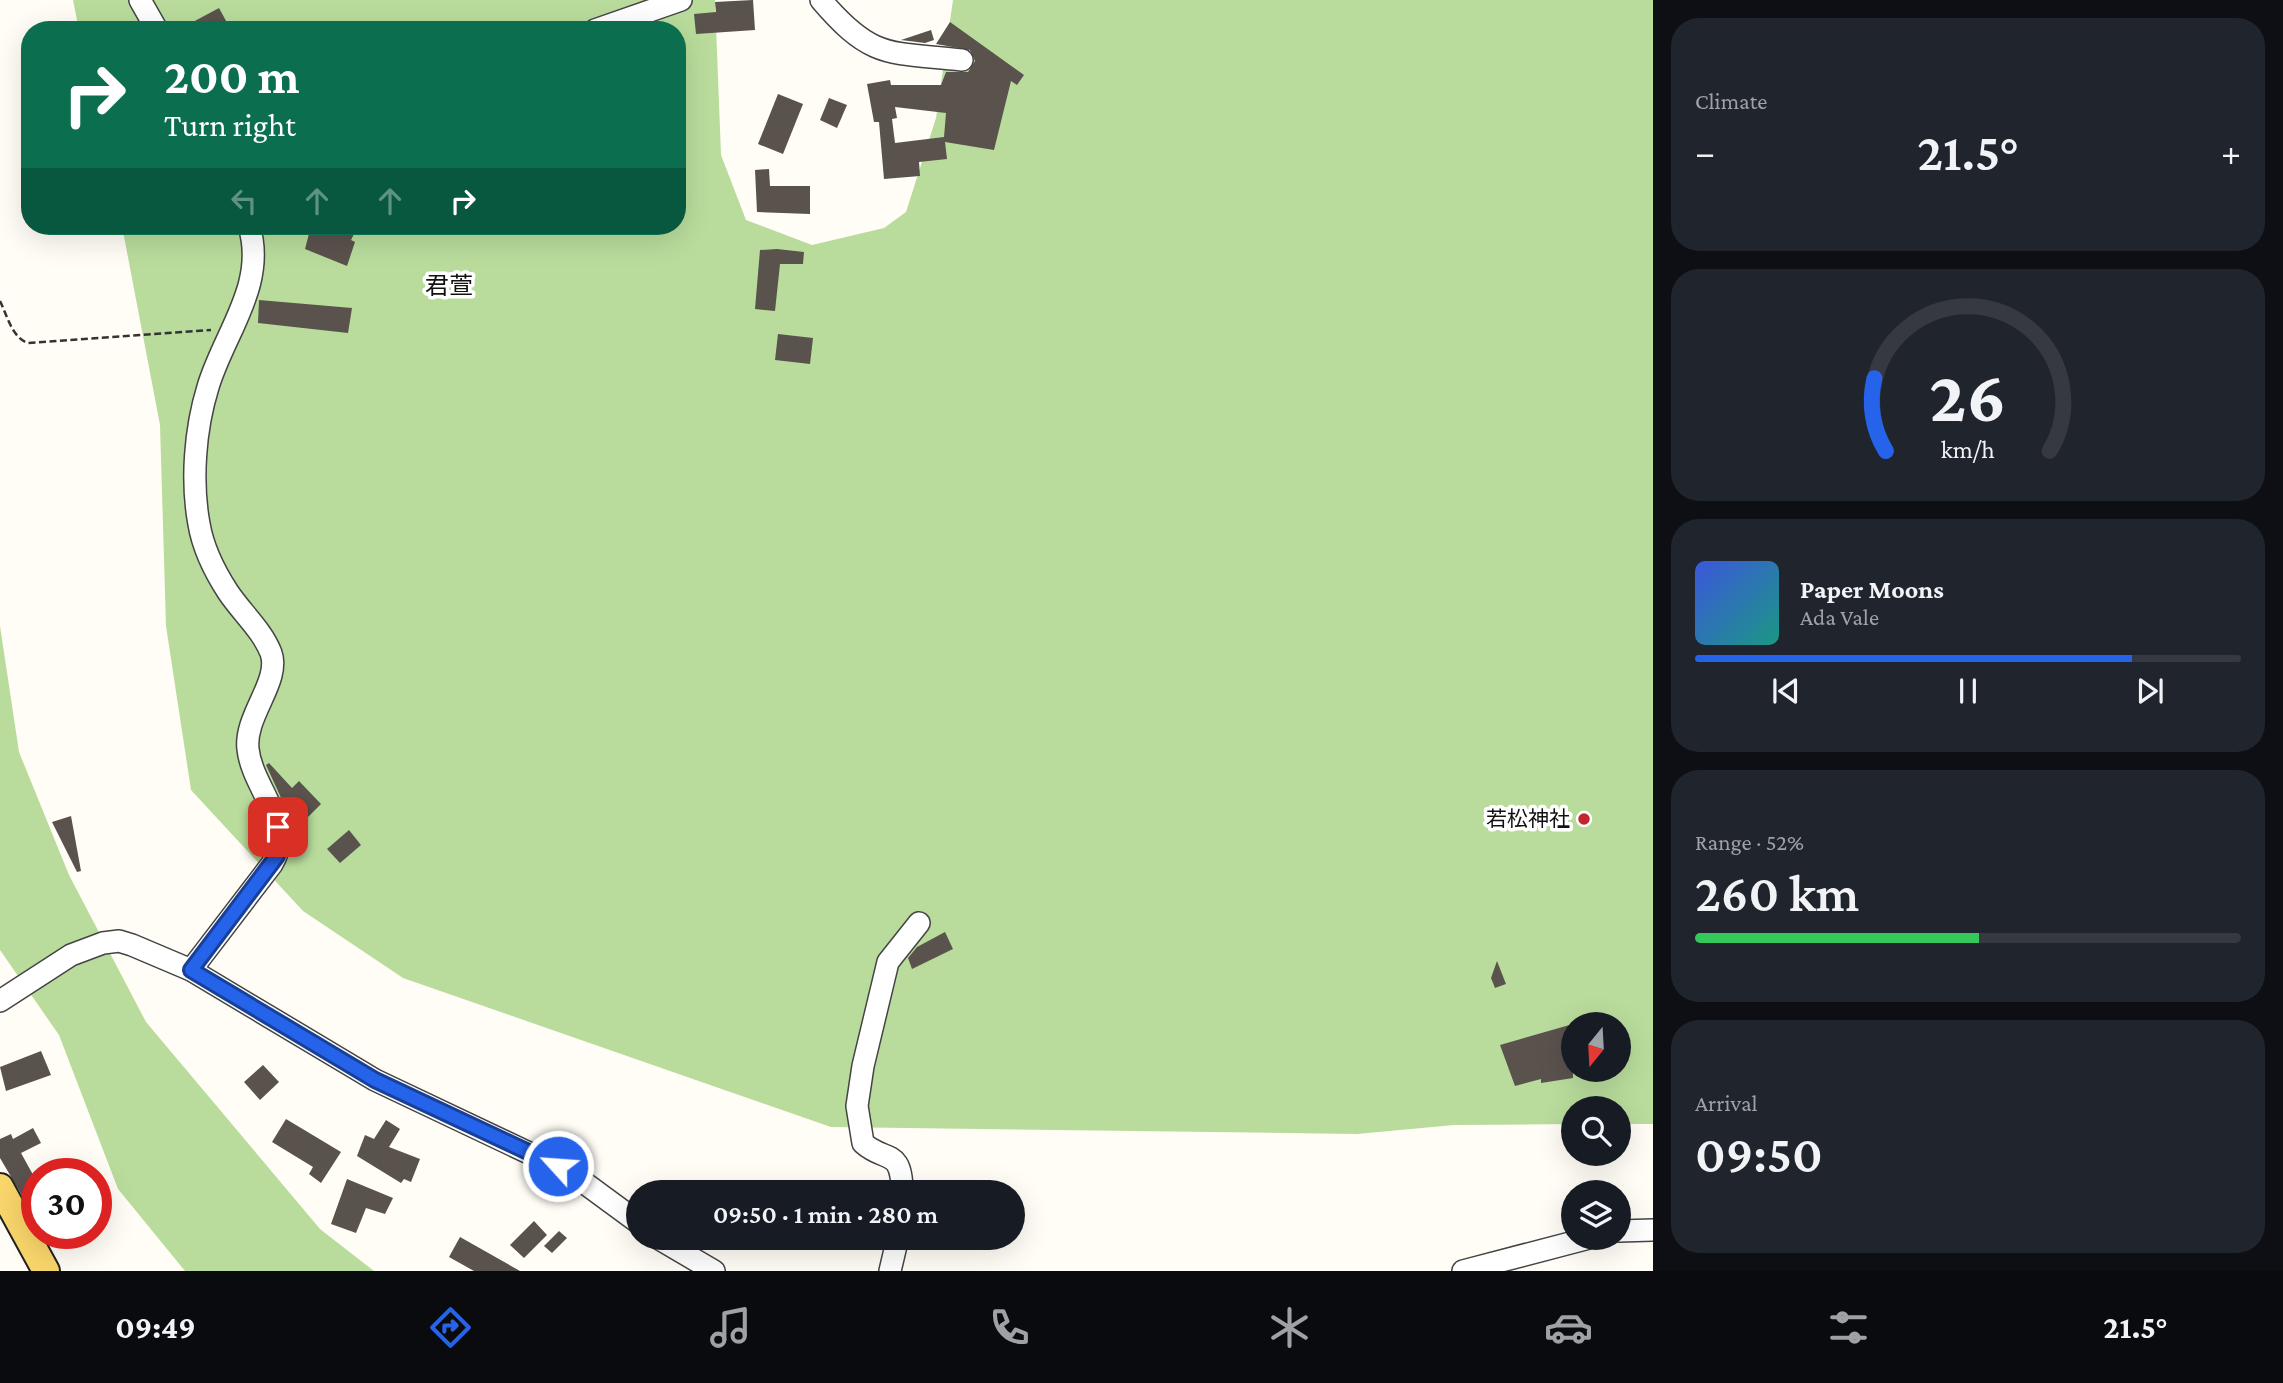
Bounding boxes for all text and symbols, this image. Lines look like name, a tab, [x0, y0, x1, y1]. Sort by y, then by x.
icon: right	[49, 49, 140, 140]
text: 200 m	[164, 49, 299, 104]
text: Climate	[1695, 88, 1767, 114]
text: Turn right	[164, 107, 296, 143]
text: 21.5°	[1917, 123, 2019, 181]
text: −	[1695, 131, 1715, 173]
text: +	[2221, 131, 2241, 173]
icon: left	[225, 182, 263, 220]
icon: ahead	[298, 182, 336, 220]
icon: ahead	[371, 182, 409, 220]
icon: right	[444, 182, 482, 220]
district label: 君萱	[425, 272, 473, 299]
text: 26	[1930, 356, 2006, 437]
text: km/h	[1941, 436, 1995, 463]
text: Paper Moons	[1800, 575, 1944, 604]
text: Ada Vale	[1800, 604, 1879, 630]
icon: previous	[1767, 672, 1805, 710]
icon: pause	[1949, 672, 1987, 710]
icon: next	[2131, 672, 2169, 710]
pin	[248, 797, 308, 857]
place label: 若松神社	[1486, 807, 1570, 831]
icon: arrive	[259, 808, 297, 846]
marker: 若松神社	[1576, 811, 1592, 827]
text: Range · 52%	[1695, 829, 1804, 855]
text: 260 km	[1695, 864, 1859, 922]
north arrow	[1561, 1012, 1631, 1082]
map controls	[1561, 1012, 1631, 1250]
text: Arrival	[1695, 1090, 1758, 1116]
button: search	[1561, 1096, 1631, 1166]
text: 09:50	[1695, 1125, 1823, 1183]
position arrow	[521, 1129, 595, 1203]
speed limit sign: 30	[21, 1158, 112, 1249]
button: layers	[1561, 1180, 1631, 1250]
text: 09:50 · 1 min · 280 m	[713, 1200, 938, 1229]
icon: directions	[426, 1303, 475, 1352]
icon: music	[706, 1303, 755, 1352]
icon: phone	[985, 1303, 1034, 1352]
icon: climate	[1265, 1303, 1314, 1352]
icon: car	[1544, 1303, 1593, 1352]
icon: filters	[1824, 1303, 1873, 1352]
text: 09:49	[115, 1309, 196, 1345]
text: 21.5°	[2103, 1309, 2168, 1345]

